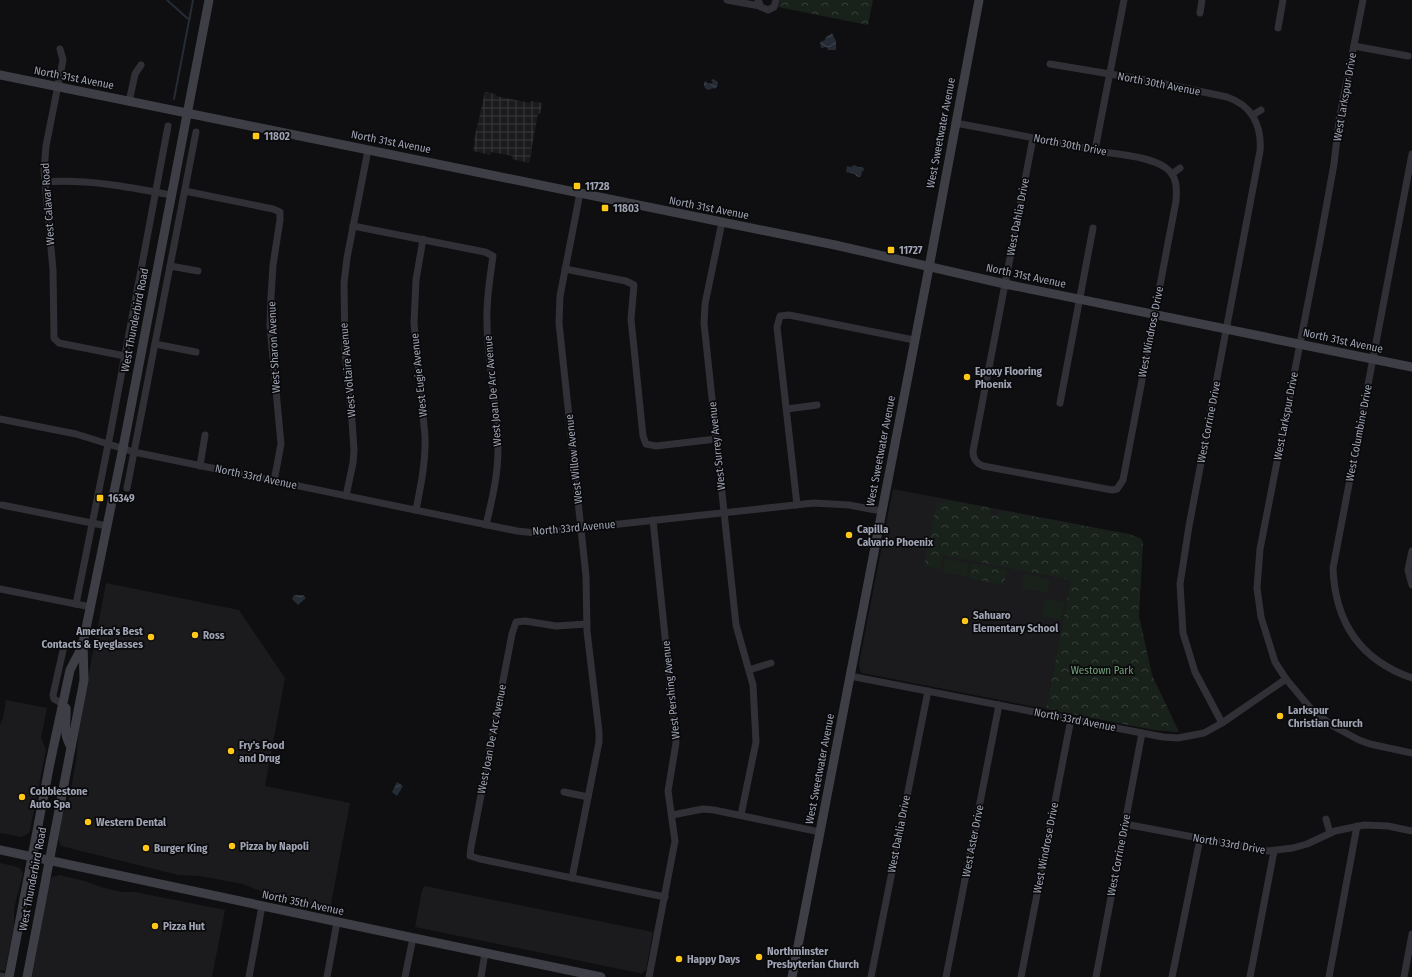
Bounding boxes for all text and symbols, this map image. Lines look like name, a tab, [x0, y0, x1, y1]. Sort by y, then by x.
street label: West Larkspur Drive	[1331, 52, 1359, 142]
street label: North 31st Avenue	[33, 64, 115, 92]
street label: North 30th Avenue	[1117, 70, 1201, 98]
street label: West Sweetwater Avenue	[924, 77, 958, 189]
street label: North 31st Avenue	[350, 128, 432, 156]
place label: 11802	[264, 130, 290, 143]
marker: 11802	[251, 131, 261, 141]
street label: North 30th Drive	[1032, 132, 1108, 158]
street label: West Calavar Road	[39, 162, 57, 246]
street label: West Dahlia Drive	[1004, 177, 1032, 257]
place label: 11728	[585, 180, 610, 193]
marker: 11728	[572, 181, 582, 191]
street label: North 31st Avenue	[668, 194, 750, 222]
place label: 11803	[613, 202, 639, 215]
marker: 11803	[600, 203, 610, 213]
place label: 11727	[899, 244, 923, 257]
marker: 11727	[886, 245, 896, 255]
street label: North 31st Avenue	[985, 261, 1067, 291]
street label: West Thunderbird Road	[119, 267, 151, 373]
street label: West Windrose Drive	[1136, 285, 1166, 379]
street label: West Sharon Avenue	[265, 301, 283, 393]
street label: West Voltaire Avenue	[337, 322, 359, 418]
street label: North 31st Avenue	[1302, 326, 1384, 356]
street label: West Eugie Avenue	[408, 332, 430, 418]
street label: West Joan De Arc Avenue	[482, 335, 504, 447]
place label: Epoxy Flooring Phoenix	[975, 365, 1043, 391]
street label: West Larkspur Drive	[1271, 371, 1301, 461]
marker: Epoxy Flooring Phoenix	[962, 372, 972, 382]
street label: West Corrine Drive	[1195, 380, 1223, 464]
street label: West Columbine Drive	[1343, 383, 1375, 483]
street label: West Sweetwater Avenue	[864, 395, 898, 507]
street label: West Surrey Avenue	[706, 401, 728, 491]
street label: West Willow Avenue	[563, 414, 585, 504]
street label: North 33rd Avenue	[214, 462, 298, 492]
place label: 16349	[108, 492, 135, 505]
marker: 16349	[95, 493, 105, 503]
street label: North 33rd Avenue	[532, 518, 616, 538]
place label: Capilla Calvario Phoenix	[857, 523, 934, 549]
marker: Capilla Calvario Phoenix	[844, 530, 854, 540]
place label: Sahuaro Elementary School	[973, 609, 1059, 635]
marker: Sahuaro Elementary School	[960, 616, 970, 626]
place label: America's Best Contacts & Eyeglasses	[41, 625, 143, 651]
place label: Ross	[203, 629, 225, 642]
marker: Ross	[190, 630, 200, 640]
marker: America's Best Contacts & Eyeglasses	[146, 632, 156, 642]
street label: West Pershing Avenue	[659, 640, 683, 740]
park label: Westown Park	[1071, 664, 1134, 677]
street label: West Joan De Arc Avenue	[475, 683, 509, 795]
place label: Larkspur Christian Church	[1288, 704, 1363, 730]
street label: North 33rd Avenue	[1033, 706, 1117, 734]
marker: Larkspur Christian Church	[1275, 711, 1285, 721]
street label: West Sweetwater Avenue	[803, 713, 837, 825]
place label: Fry's Food and Drug	[239, 739, 284, 765]
marker: Fry's Food and Drug	[226, 746, 236, 756]
place label: Cobblestone Auto Spa	[29, 785, 88, 811]
marker: Cobblestone Auto Spa	[17, 792, 27, 802]
street label: West Dahlia Drive	[885, 794, 913, 874]
street label: West Windrose Drive	[1031, 801, 1061, 895]
street label: West Aster Drive	[960, 804, 986, 878]
street label: West Corrine Drive	[1105, 813, 1133, 897]
place label: Western Dental	[96, 816, 167, 829]
marker: Western Dental	[83, 817, 93, 827]
street label: West Thunderbird Road	[17, 826, 49, 932]
street label: North 33rd Drive	[1192, 831, 1266, 857]
place label: Pizza by Napoli	[240, 840, 309, 853]
marker: Pizza by Napoli	[227, 841, 237, 851]
place label: Burger King	[154, 842, 208, 855]
marker: Burger King	[141, 843, 151, 853]
street label: North 35th Avenue	[261, 888, 345, 918]
place label: Pizza Hut	[163, 920, 205, 933]
marker: Pizza Hut	[150, 921, 160, 931]
place label: Northminster Presbyterian Church	[767, 945, 859, 971]
marker: Northminster Presbyterian Church	[754, 952, 764, 962]
place label: Happy Days	[687, 953, 740, 966]
marker: Happy Days	[674, 954, 684, 964]

